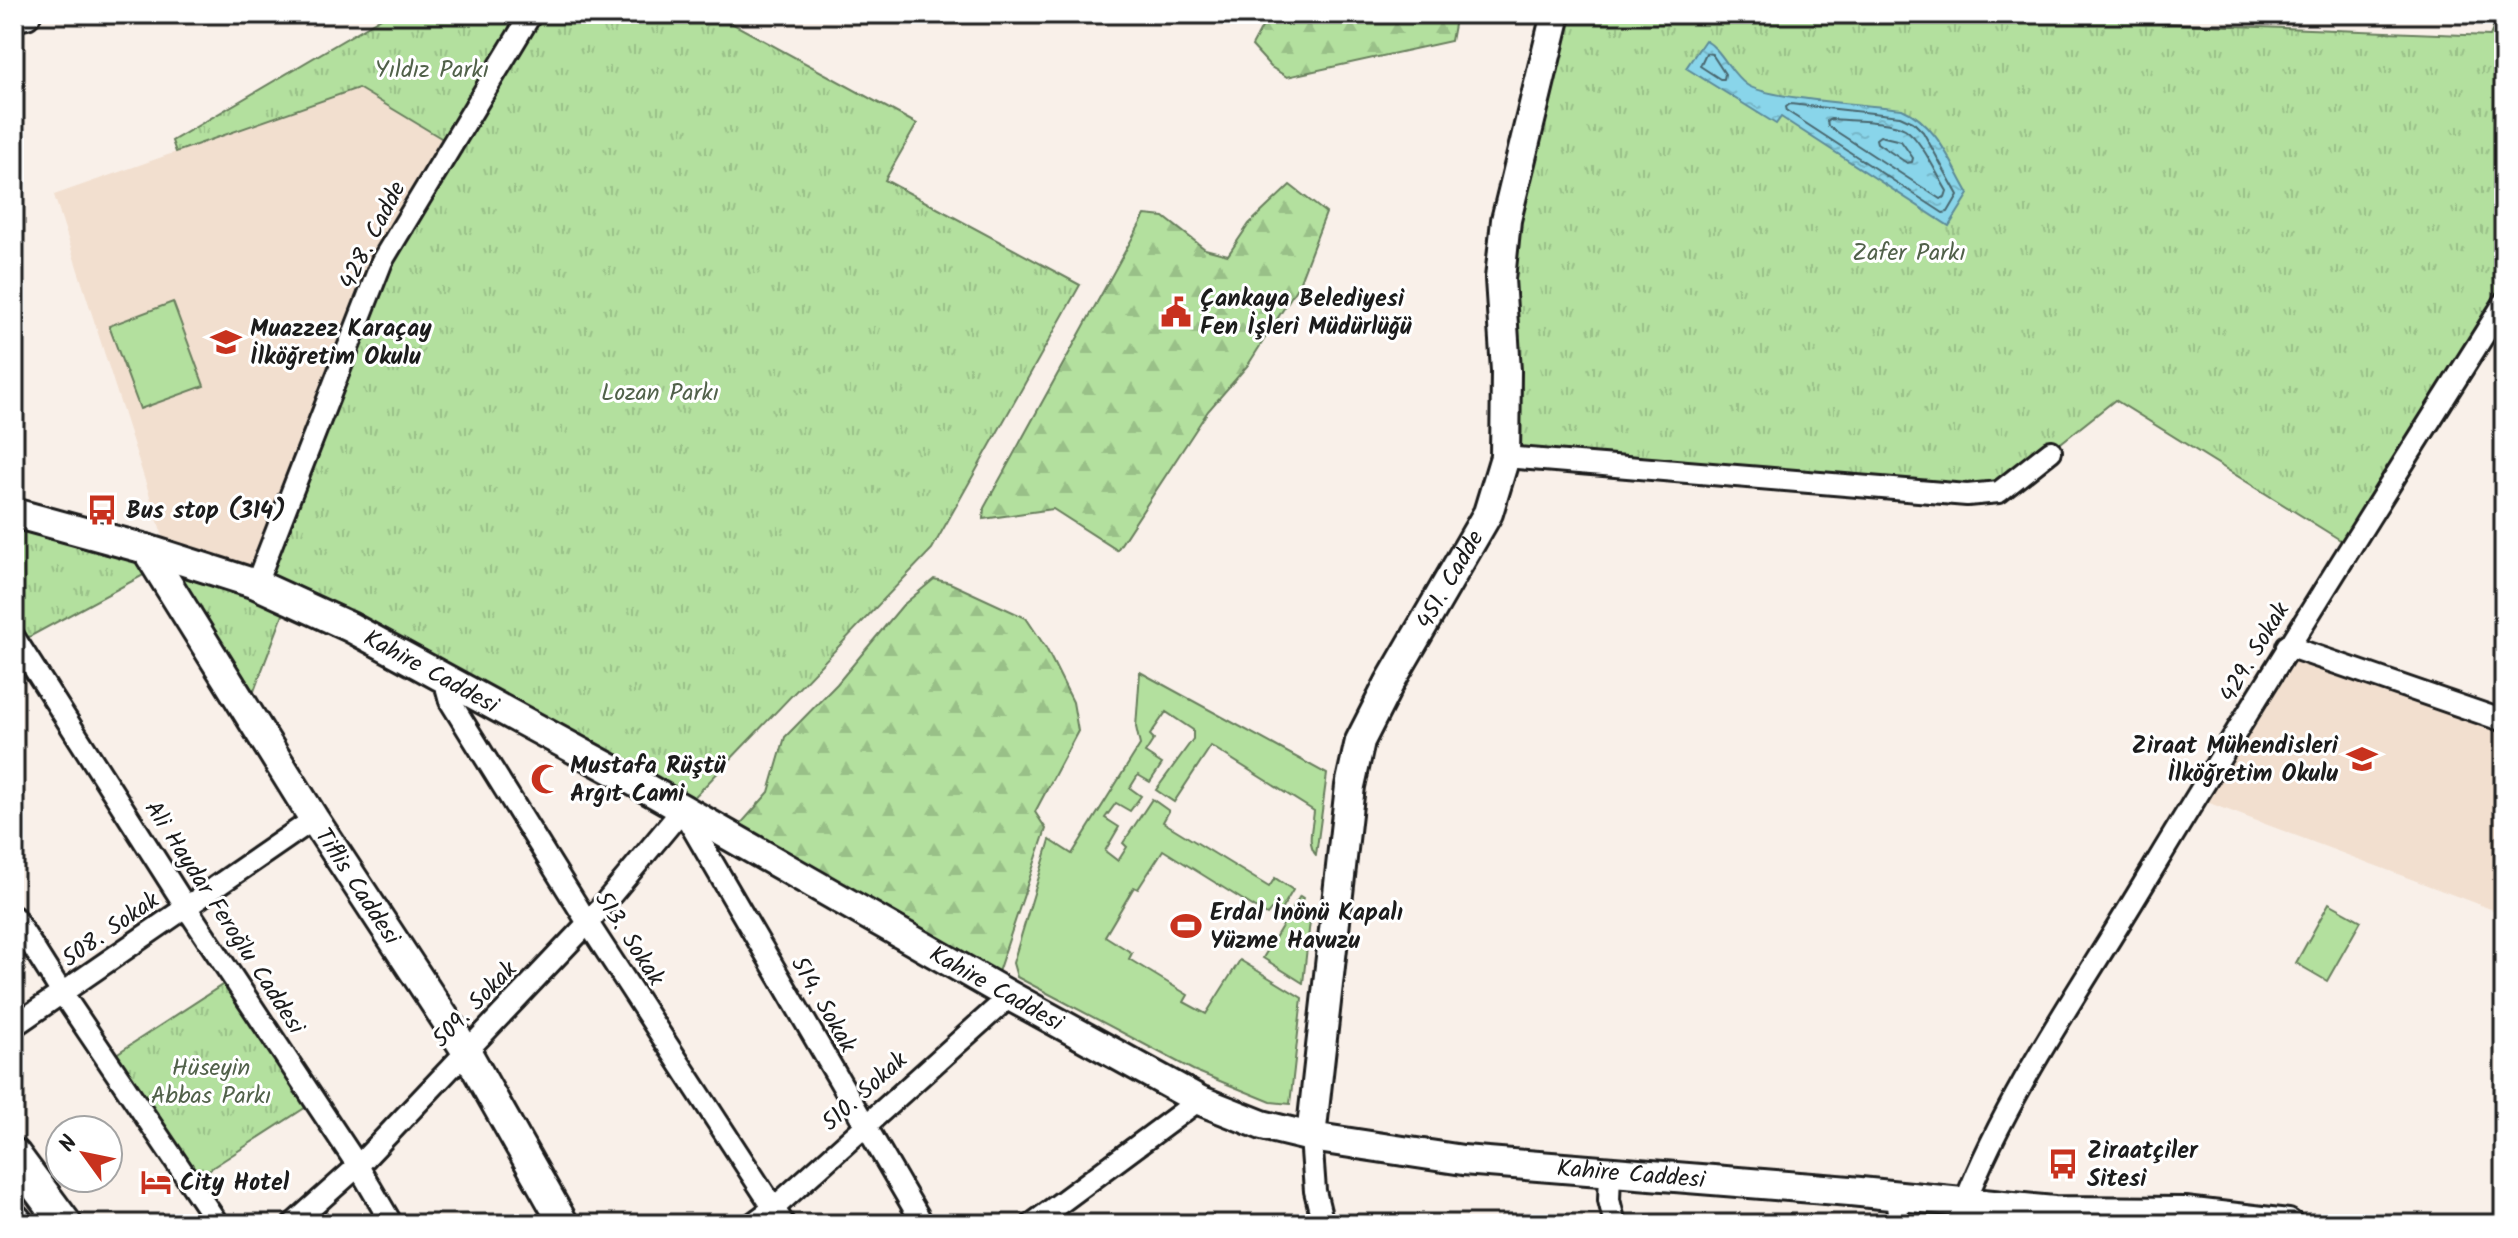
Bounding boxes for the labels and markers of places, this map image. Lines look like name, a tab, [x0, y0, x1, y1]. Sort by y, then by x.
place label: Çankaya Belediyesi Fen İşleri Müdürlüğü	[1200, 280, 1412, 347]
public building icon: Çankaya Belediyesi Fen İşleri Müdürlüğü	[1159, 295, 1193, 329]
place label: Muazzez Karaçay İlköğretim Okulu	[250, 310, 432, 377]
school or university icon: Muazzez Karaçay İlköğretim Okulu	[209, 325, 243, 359]
place label: Bus stop (314)	[126, 492, 286, 531]
bus stop icon: Bus stop (314)	[85, 493, 119, 527]
place label: Ziraat Mühendisleri İlköğretim Okulu	[2131, 727, 2339, 794]
school or university icon: Ziraat Mühendisleri İlköğretim Okulu	[2345, 742, 2379, 776]
place label: Mustafa Rüştü Argıt Cami	[570, 747, 726, 814]
mosque icon: Mustafa Rüştü Argıt Cami	[529, 762, 563, 796]
place label: Erdal İnönü Kapalı Yüzme Havuzu	[1210, 894, 1403, 961]
sports icon: Erdal İnönü Kapalı Yüzme Havuzu	[1169, 909, 1203, 943]
place label: Ziraatçiler Sitesi	[2087, 1132, 2199, 1199]
bus stop icon: Ziraatçiler Sitesi	[2046, 1147, 2080, 1181]
place label: City Hotel	[180, 1164, 290, 1203]
hotel icon: City Hotel	[139, 1165, 173, 1199]

